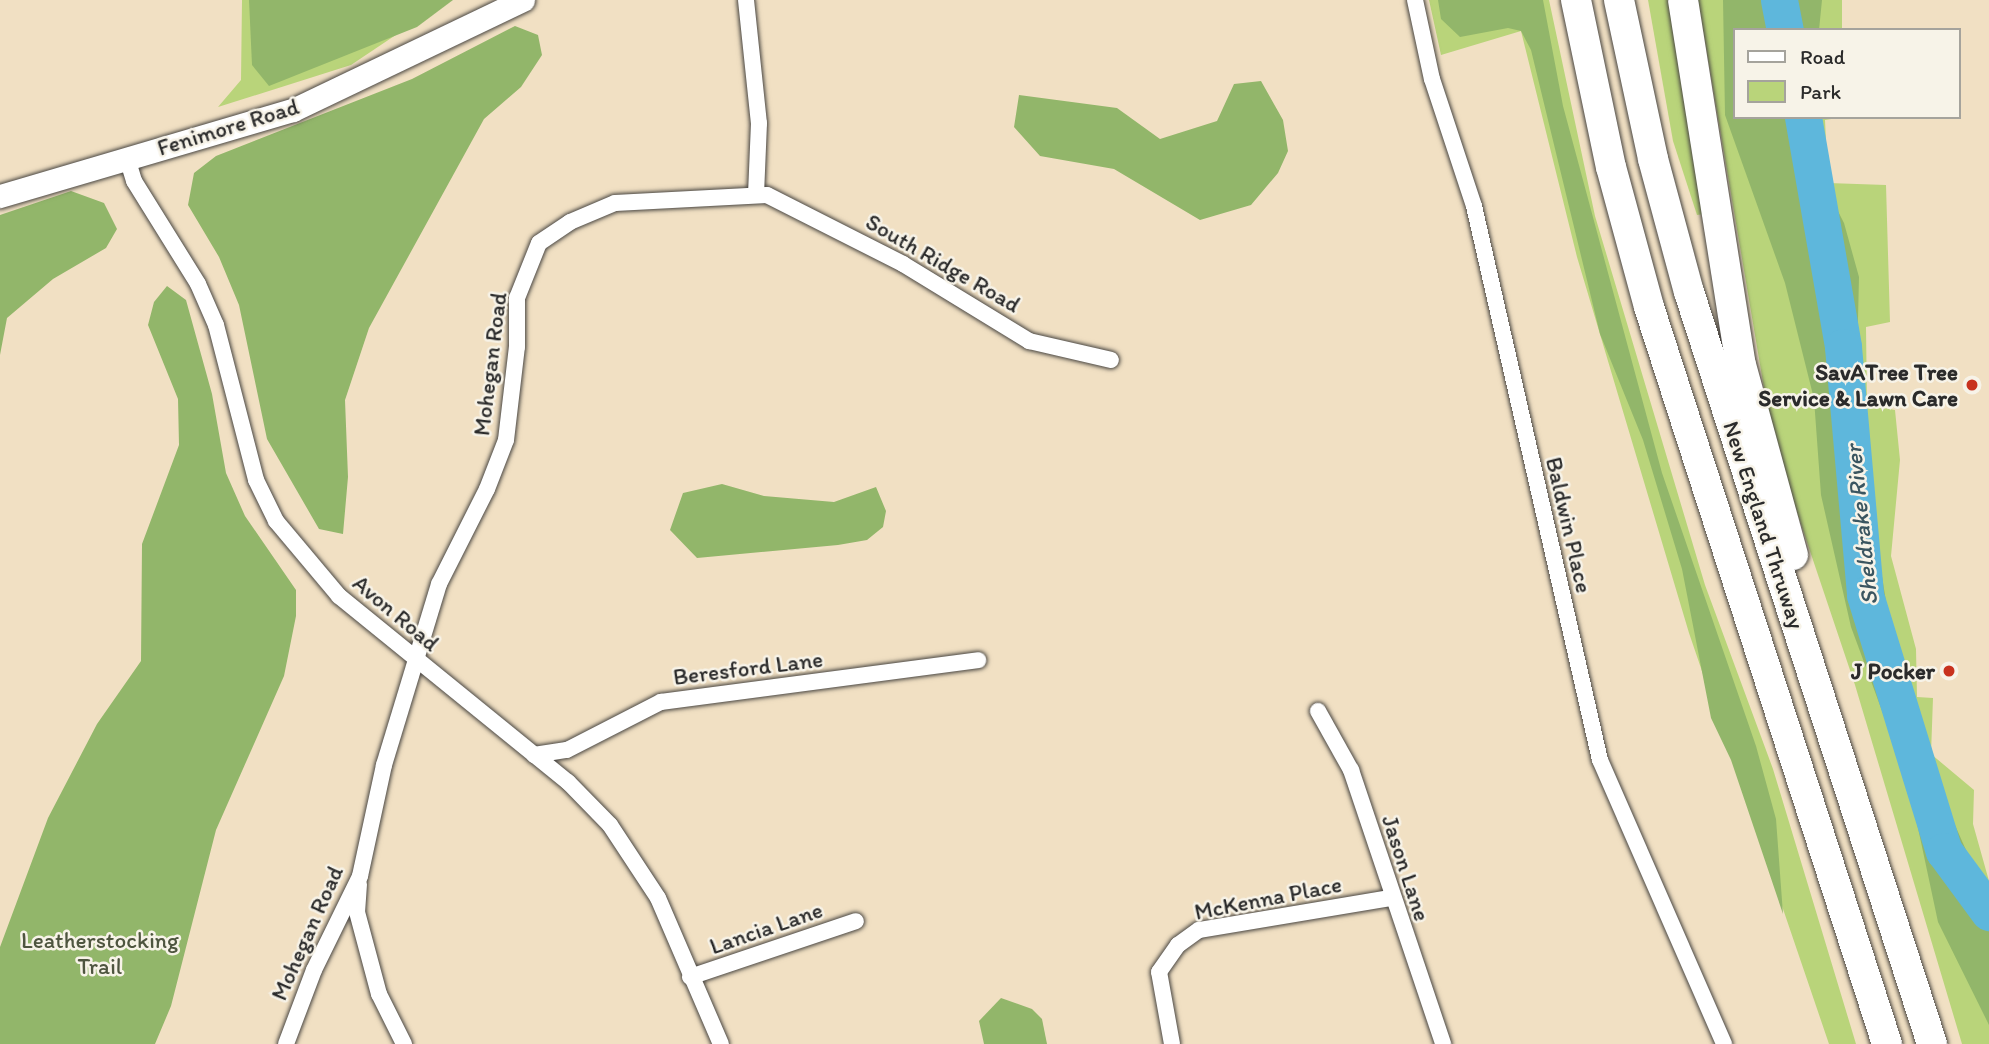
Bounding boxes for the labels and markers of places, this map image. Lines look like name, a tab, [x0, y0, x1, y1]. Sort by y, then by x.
place label: SavATree Tree Service & Lawn Care	[1758, 358, 1958, 412]
marker: SavATree Tree Service & Lawn Care	[1964, 377, 1980, 393]
place label: J Pocker	[1852, 657, 1935, 685]
marker: J Pocker	[1941, 663, 1957, 679]

